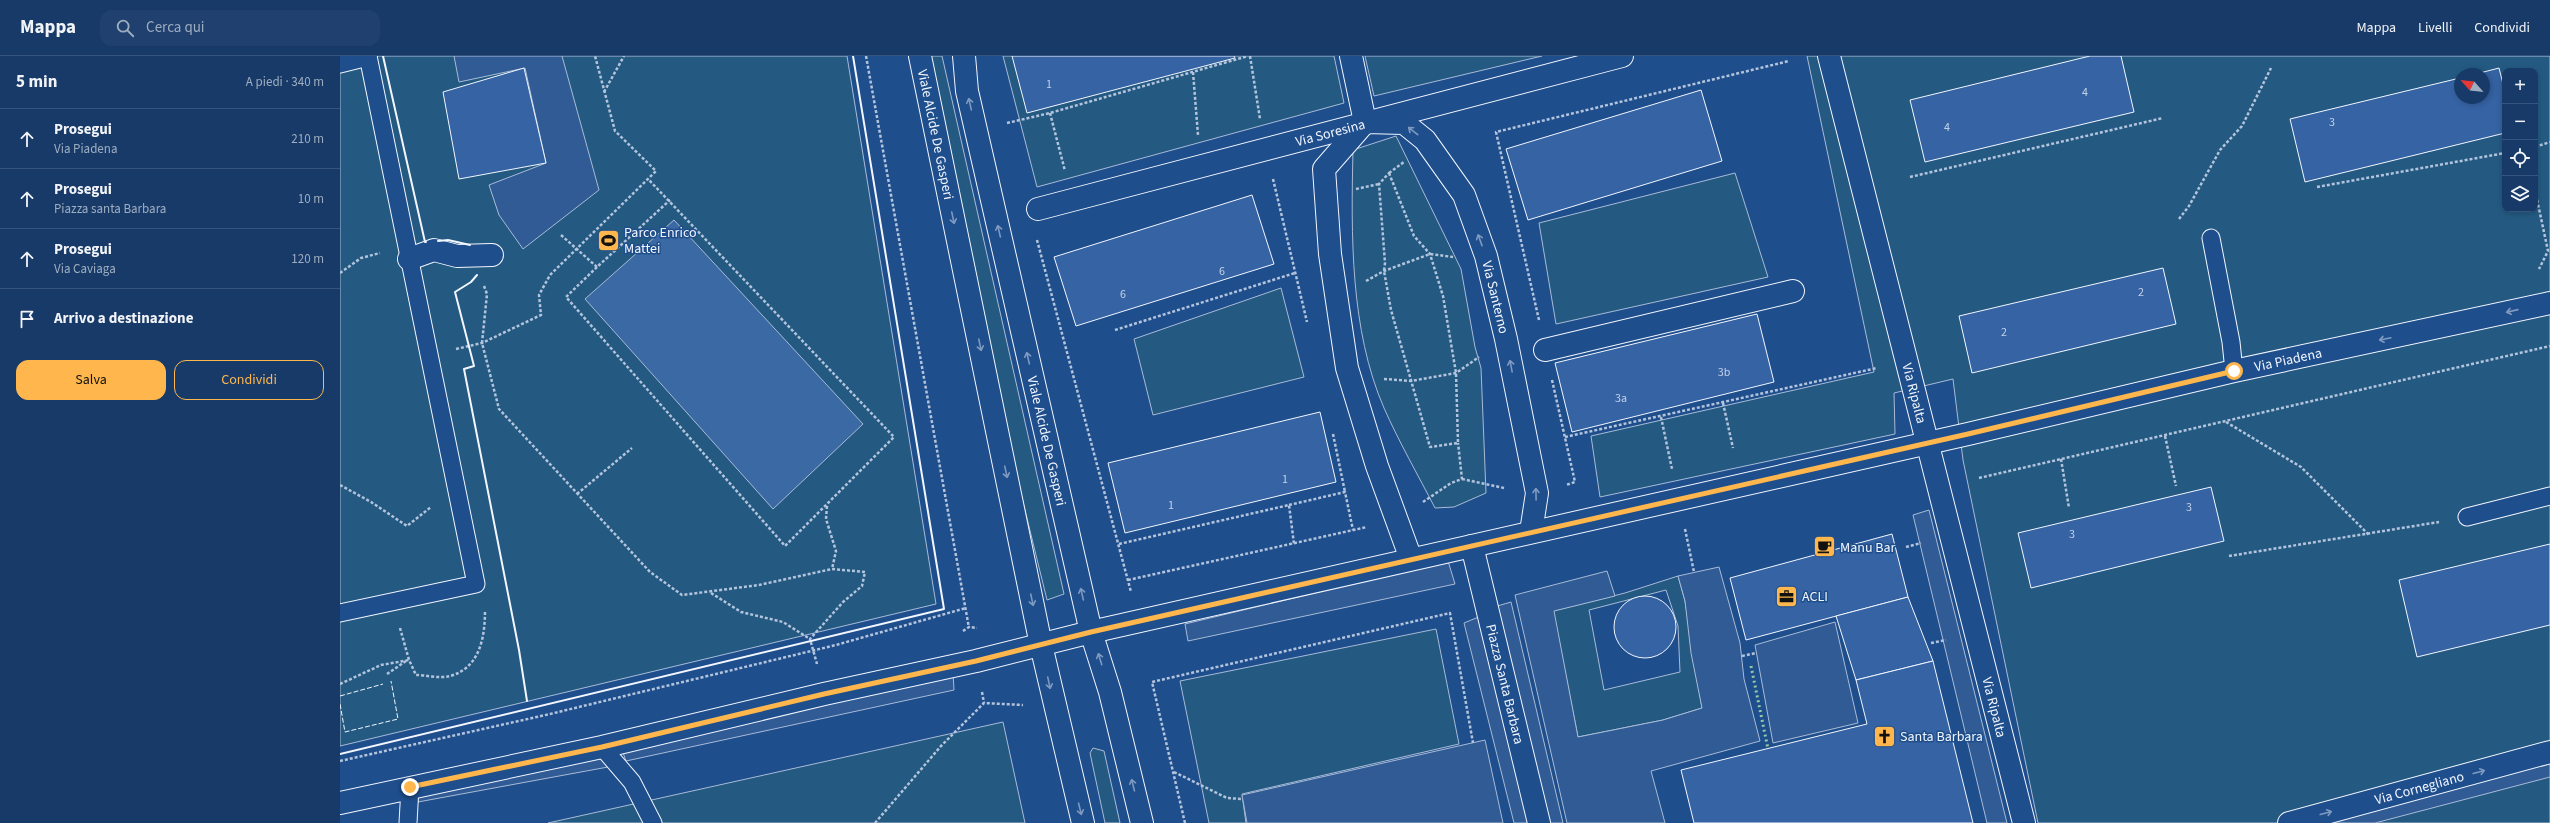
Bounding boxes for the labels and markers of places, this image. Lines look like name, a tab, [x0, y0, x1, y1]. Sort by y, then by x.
place label: Parco Enrico Mattei	[624, 223, 697, 259]
sports icon: Parco Enrico Mattei	[596, 227, 622, 253]
cafe icon: Manu Bar	[1811, 534, 1837, 560]
place label: Manu Bar	[1840, 538, 1896, 558]
office icon: ACLI	[1773, 583, 1799, 609]
place label: ACLI	[1802, 587, 1828, 607]
church icon: Santa Barbara	[1871, 723, 1897, 749]
place label: Santa Barbara	[1900, 727, 1983, 747]

